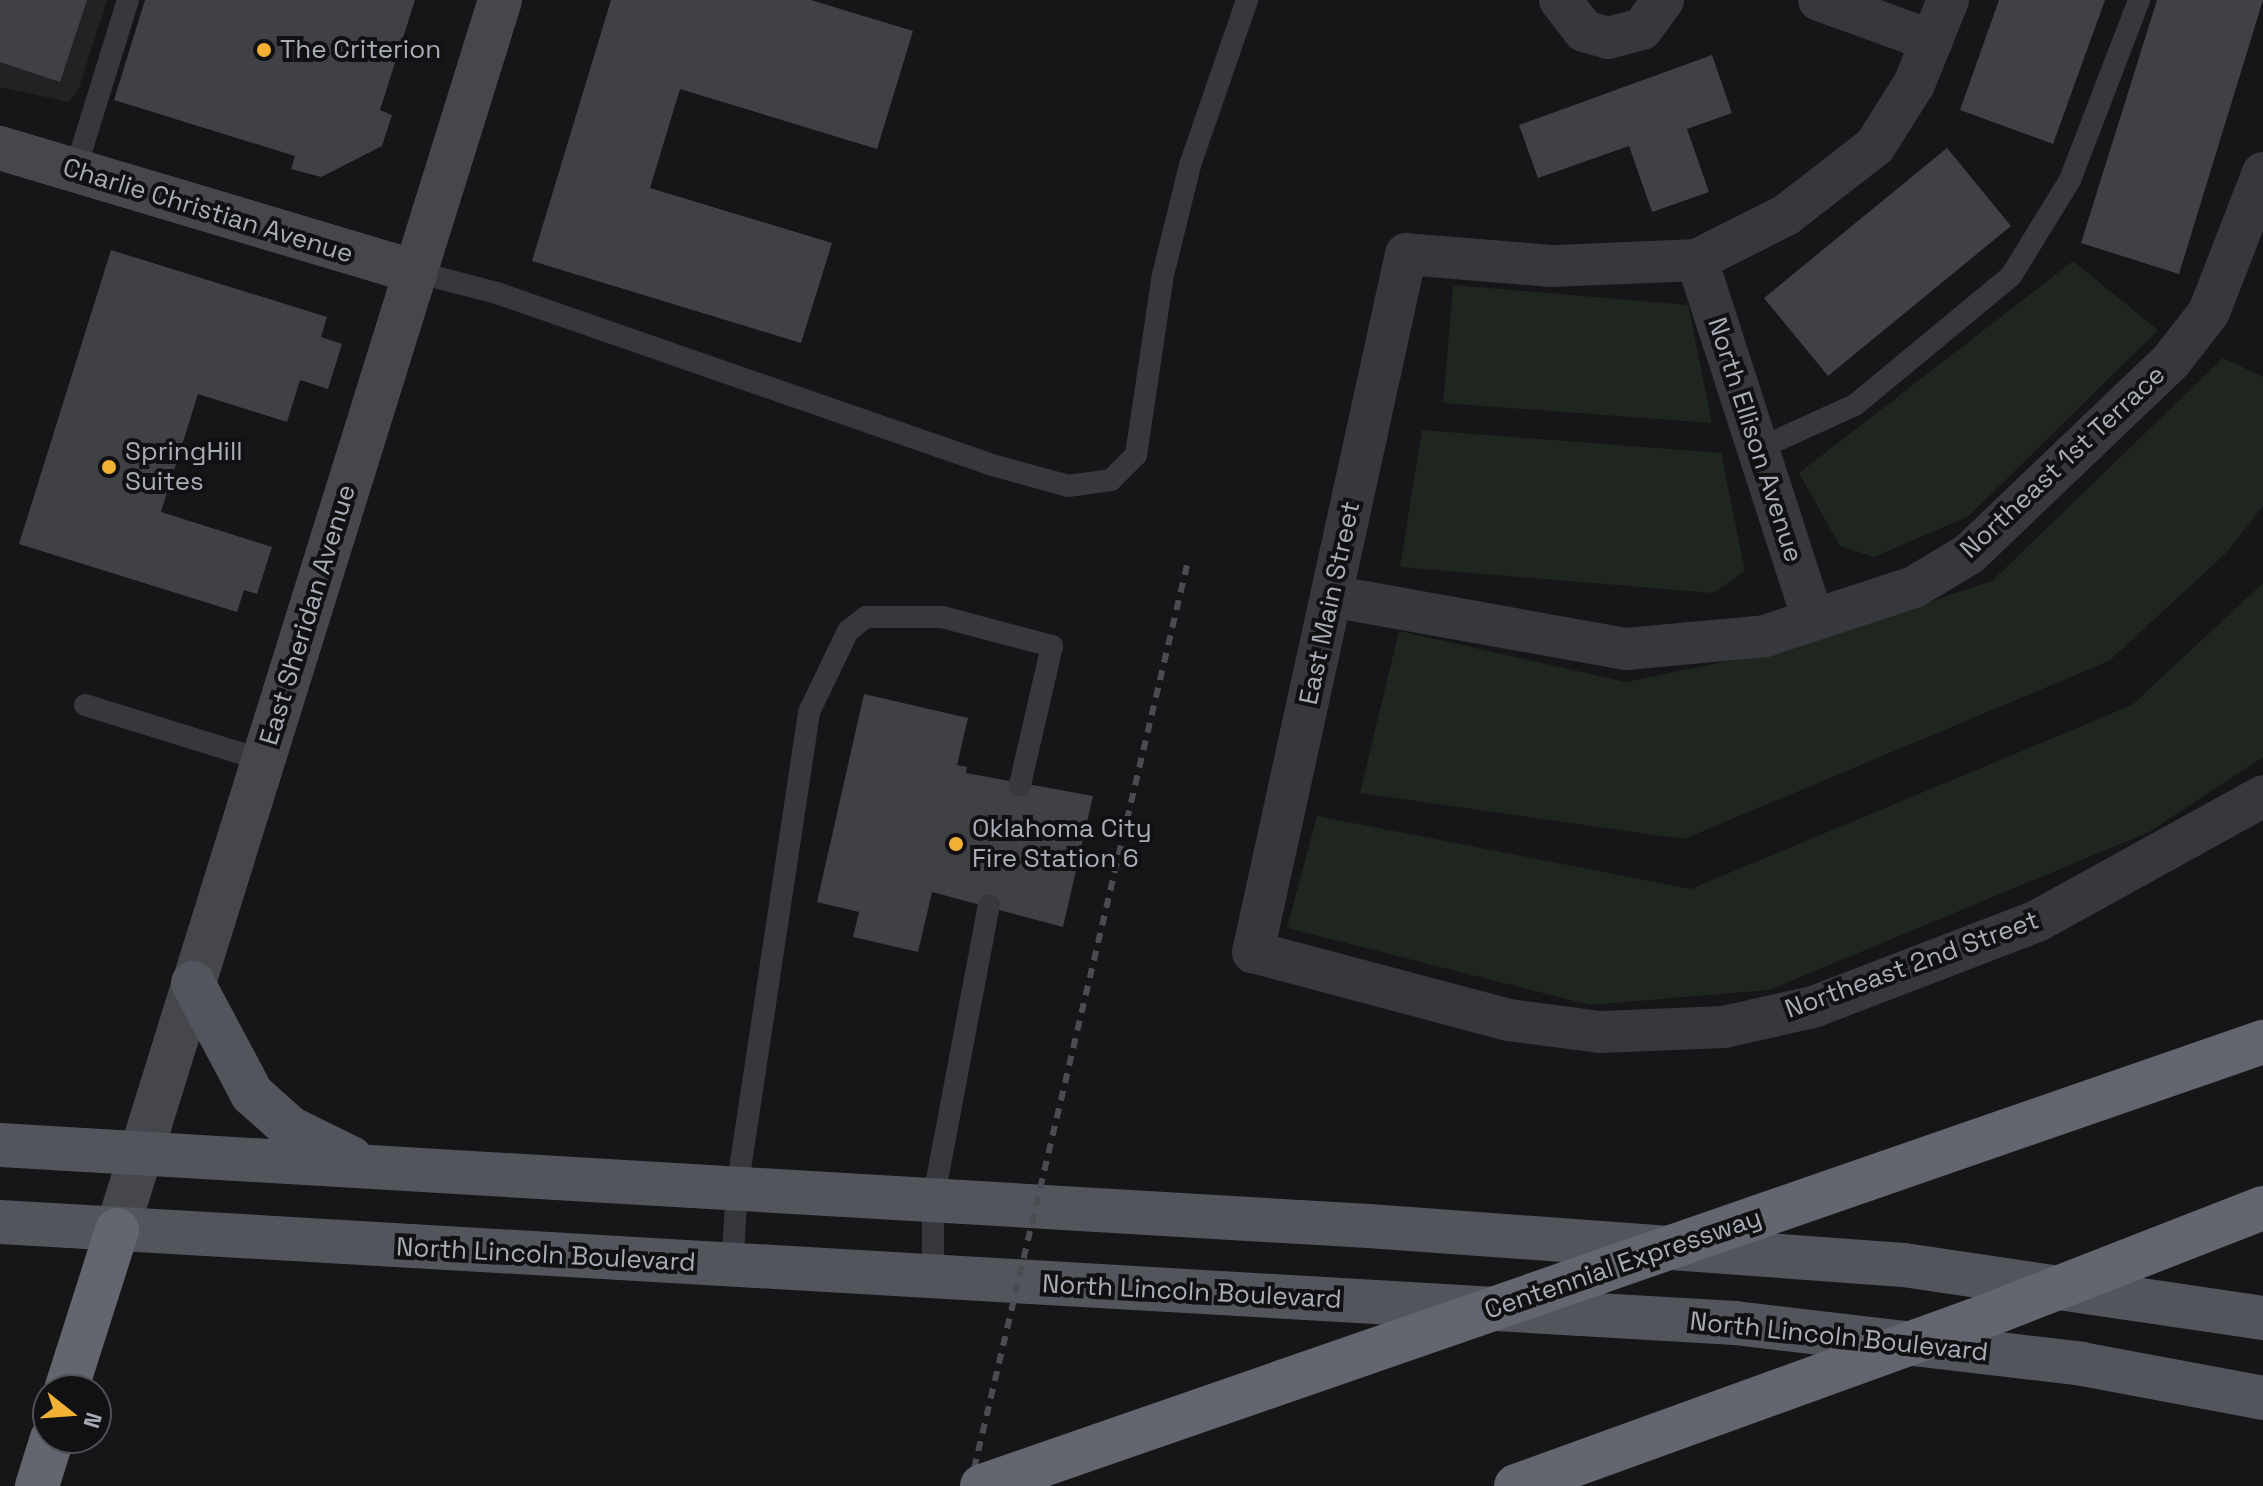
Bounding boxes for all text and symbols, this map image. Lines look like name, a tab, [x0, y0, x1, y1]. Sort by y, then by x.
place label: The Criterion	[280, 34, 441, 66]
marker: The Criterion	[255, 41, 273, 59]
street label: Charlie Christian Avenue	[59, 152, 357, 270]
street label: North Ellison Avenue	[1701, 314, 1809, 566]
street label: Northeast 1st Terrace	[1954, 359, 2172, 565]
place label: SpringHill Suites	[125, 436, 243, 498]
marker: SpringHill Suites	[100, 458, 118, 476]
street label: East Sheridan Avenue	[253, 481, 363, 749]
street label: East Main Street	[1293, 498, 1367, 708]
place label: Oklahoma City Fire Station 6	[972, 813, 1152, 874]
marker: Oklahoma City Fire Station 6	[947, 835, 965, 853]
street label: Northeast 2nd Street	[1781, 905, 2043, 1025]
street label: Centennial Expressway	[1481, 1202, 1765, 1326]
street label: North Lincoln Boulevard	[395, 1232, 697, 1278]
street label: North Lincoln Boulevard	[1041, 1269, 1343, 1315]
street label: North Lincoln Boulevard	[1688, 1306, 1990, 1368]
north arrow	[32, 1374, 112, 1454]
text: N	[77, 1409, 109, 1432]

